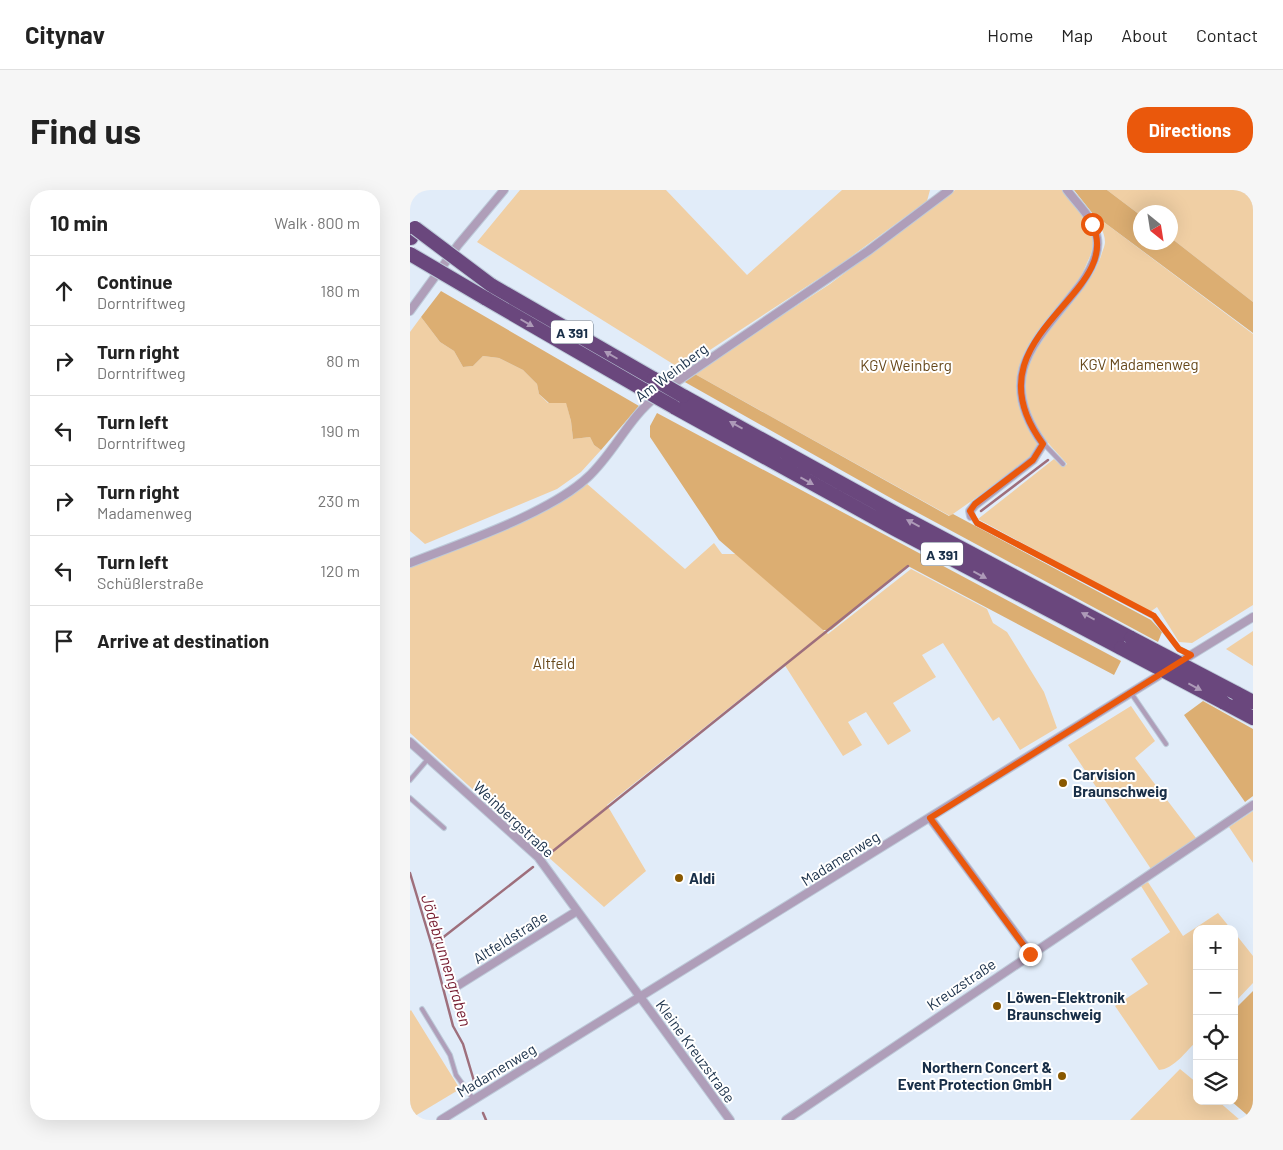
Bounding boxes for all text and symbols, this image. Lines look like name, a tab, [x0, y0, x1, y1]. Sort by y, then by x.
text: Citynav	[25, 20, 105, 49]
text: Home	[987, 24, 1033, 46]
text: Map	[1061, 24, 1093, 46]
text: About	[1121, 24, 1168, 46]
text: Contact	[1196, 24, 1258, 46]
button: Directions	[1127, 107, 1253, 153]
text: Find us	[30, 109, 141, 151]
north arrow	[1133, 205, 1178, 250]
text: 10 min	[50, 210, 108, 235]
text: Walk · 800 m	[274, 213, 360, 232]
route start	[1081, 213, 1104, 236]
text: Continue	[97, 270, 173, 293]
icon: ahead	[50, 277, 78, 305]
text: 180 m	[321, 281, 360, 300]
text: Dorntriftweg	[97, 293, 186, 312]
one-way arrow	[520, 318, 534, 327]
road number: A 391	[551, 320, 593, 344]
street label: Am Weinberg	[631, 339, 711, 405]
text: Turn right	[97, 340, 179, 363]
icon: right	[50, 347, 78, 375]
one-way arrow	[605, 350, 618, 359]
text: 80 m	[326, 351, 360, 370]
park label: KGV Madamenweg	[1080, 355, 1198, 373]
park label: KGV Weinberg	[860, 356, 952, 374]
text: Dorntriftweg	[97, 363, 186, 382]
text: Turn left	[97, 410, 168, 433]
icon: left	[50, 417, 78, 445]
text: 190 m	[321, 421, 360, 440]
one-way arrow	[728, 421, 743, 429]
text: Dorntriftweg	[97, 433, 186, 452]
one-way arrow	[800, 476, 813, 485]
text: Turn right	[97, 480, 179, 503]
icon: right	[50, 487, 78, 515]
text: 230 m	[318, 491, 360, 510]
text: Madamenweg	[97, 503, 192, 522]
one-way arrow	[907, 519, 920, 528]
road number: A 391	[921, 542, 963, 566]
text: Turn left	[97, 550, 168, 573]
icon: left	[50, 557, 78, 585]
text: 120 m	[320, 561, 360, 580]
one-way arrow	[973, 571, 988, 579]
text: Schüßlerstraße	[97, 573, 204, 592]
one-way arrow	[1081, 612, 1095, 620]
icon: arrive	[50, 627, 78, 655]
text: Arrive at destination	[97, 629, 269, 652]
park label: Altfeld	[533, 654, 575, 672]
one-way arrow	[1188, 683, 1202, 691]
place label: Carvision Braunschweig	[1073, 765, 1167, 800]
street label: Weinbergstraße	[470, 777, 558, 861]
marker: Carvision Braunschweig	[1057, 777, 1069, 789]
street label: Madamenweg	[797, 827, 883, 889]
place label: Aldi	[689, 869, 715, 887]
marker: Aldi	[673, 872, 685, 884]
water label: Jödebrunnengraben	[418, 892, 476, 1028]
street label: Altfeldstraße	[469, 907, 551, 967]
map controls	[1193, 925, 1238, 1105]
button: +	[1193, 925, 1238, 970]
route end	[1019, 943, 1042, 966]
street label: Kreuzstraße	[923, 954, 999, 1014]
button: −	[1193, 970, 1238, 1015]
place label: Löwen-Elektronik Braunschweig	[1007, 988, 1125, 1023]
street label: Kleine Kreuzstraße	[653, 996, 739, 1106]
marker: Löwen-Elektronik Braunschweig	[991, 1000, 1003, 1012]
button: locate	[1193, 1015, 1238, 1060]
street label: Madamenweg	[453, 1039, 539, 1101]
place label: Northern Concert & Event Protection GmbH	[898, 1058, 1052, 1093]
button: layers	[1193, 1060, 1238, 1105]
marker: Northern Concert & Event Protection GmbH	[1056, 1070, 1068, 1082]

